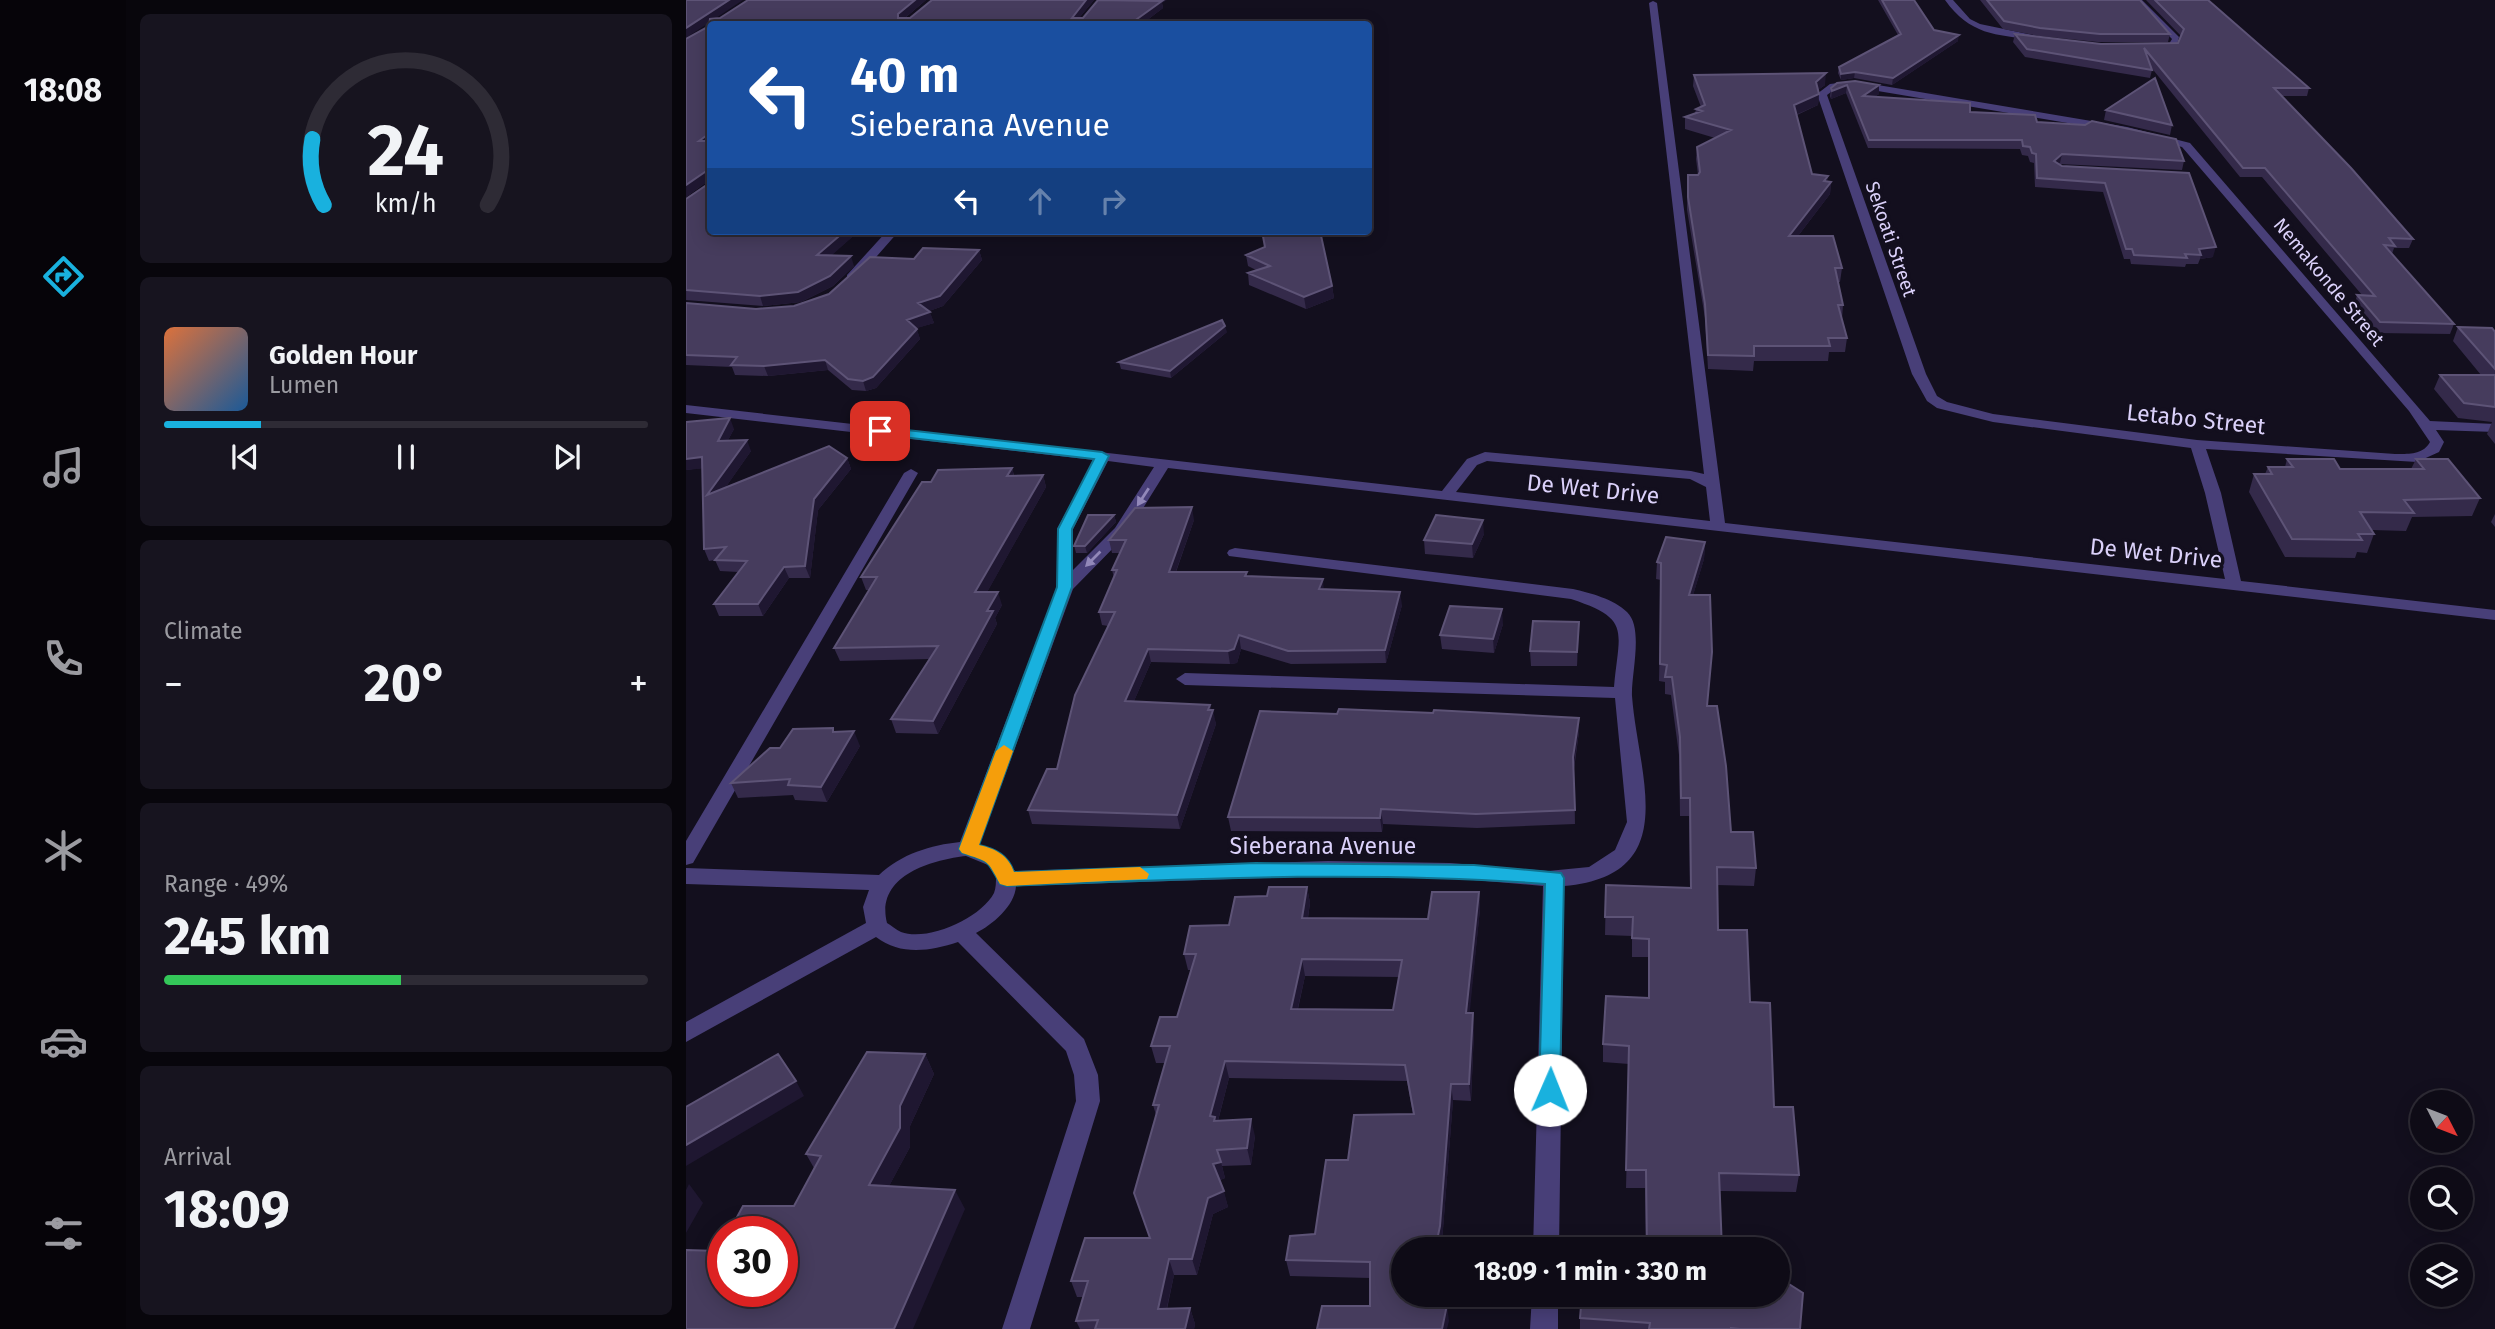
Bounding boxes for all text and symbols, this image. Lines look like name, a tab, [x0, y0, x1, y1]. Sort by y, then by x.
text: 40 m	[850, 46, 959, 105]
icon: left	[735, 49, 826, 140]
text: 18:08	[24, 71, 102, 109]
text: Sieberana Avenue	[850, 106, 1110, 144]
text: 24	[368, 107, 444, 194]
street label: Sekoati Street	[1861, 178, 1922, 300]
icon: left	[948, 182, 986, 220]
icon: ahead	[1021, 182, 1059, 220]
icon: right	[1094, 182, 1132, 220]
text: km/h	[375, 188, 437, 218]
street label: Nemakonde Street	[2269, 213, 2389, 351]
icon: directions	[39, 252, 88, 301]
text: Golden Hour	[269, 340, 417, 371]
text: Lumen	[269, 371, 339, 399]
street label: Letabo Street	[2125, 398, 2268, 440]
pin	[850, 401, 910, 461]
icon: arrive	[861, 412, 899, 450]
icon: previous	[226, 438, 264, 476]
icon: pause	[387, 438, 425, 476]
icon: next	[548, 438, 586, 476]
icon: music	[39, 443, 88, 492]
street label: De Wet Drive	[1525, 468, 1661, 510]
one-way arrow	[1136, 487, 1149, 507]
street label: De Wet Drive	[2088, 532, 2224, 574]
one-way arrow	[1085, 551, 1101, 567]
text: Climate	[164, 617, 243, 645]
icon: phone	[39, 634, 88, 683]
text: 20°	[364, 652, 448, 715]
text: −	[164, 661, 183, 707]
text: +	[629, 661, 648, 707]
icon: climate	[39, 826, 88, 875]
street label: Sieberana Avenue	[1230, 832, 1416, 860]
text: Range · 49%	[164, 870, 288, 898]
text: 245 km	[164, 905, 331, 968]
icon: car	[39, 1017, 88, 1066]
position arrow	[1513, 1053, 1587, 1127]
north arrow	[2410, 1090, 2473, 1153]
map controls	[2410, 1090, 2473, 1307]
text: Arrival	[164, 1143, 231, 1171]
button: search	[2410, 1167, 2473, 1230]
text: 18:09	[164, 1178, 290, 1241]
icon: filters	[39, 1209, 88, 1258]
speed limit sign: 30	[707, 1216, 798, 1307]
button: layers	[2410, 1244, 2473, 1307]
text: 18:09 · 1 min · 330 m	[1474, 1256, 1707, 1287]

